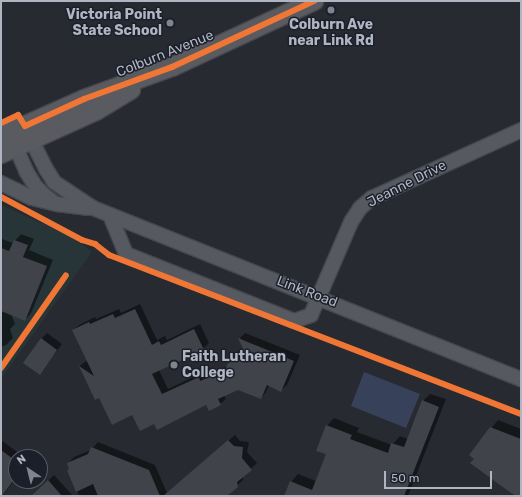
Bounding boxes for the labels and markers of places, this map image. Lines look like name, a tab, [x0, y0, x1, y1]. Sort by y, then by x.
marker: Colburn Ave near Link Rd	[326, 5, 336, 15]
place label: Victoria Point State School	[66, 7, 162, 40]
place label: Colburn Ave near Link Rd	[288, 17, 374, 50]
marker: Victoria Point State School	[165, 18, 175, 28]
place label: Faith Lutheran College	[182, 349, 286, 382]
marker: Faith Lutheran College	[169, 360, 179, 370]

